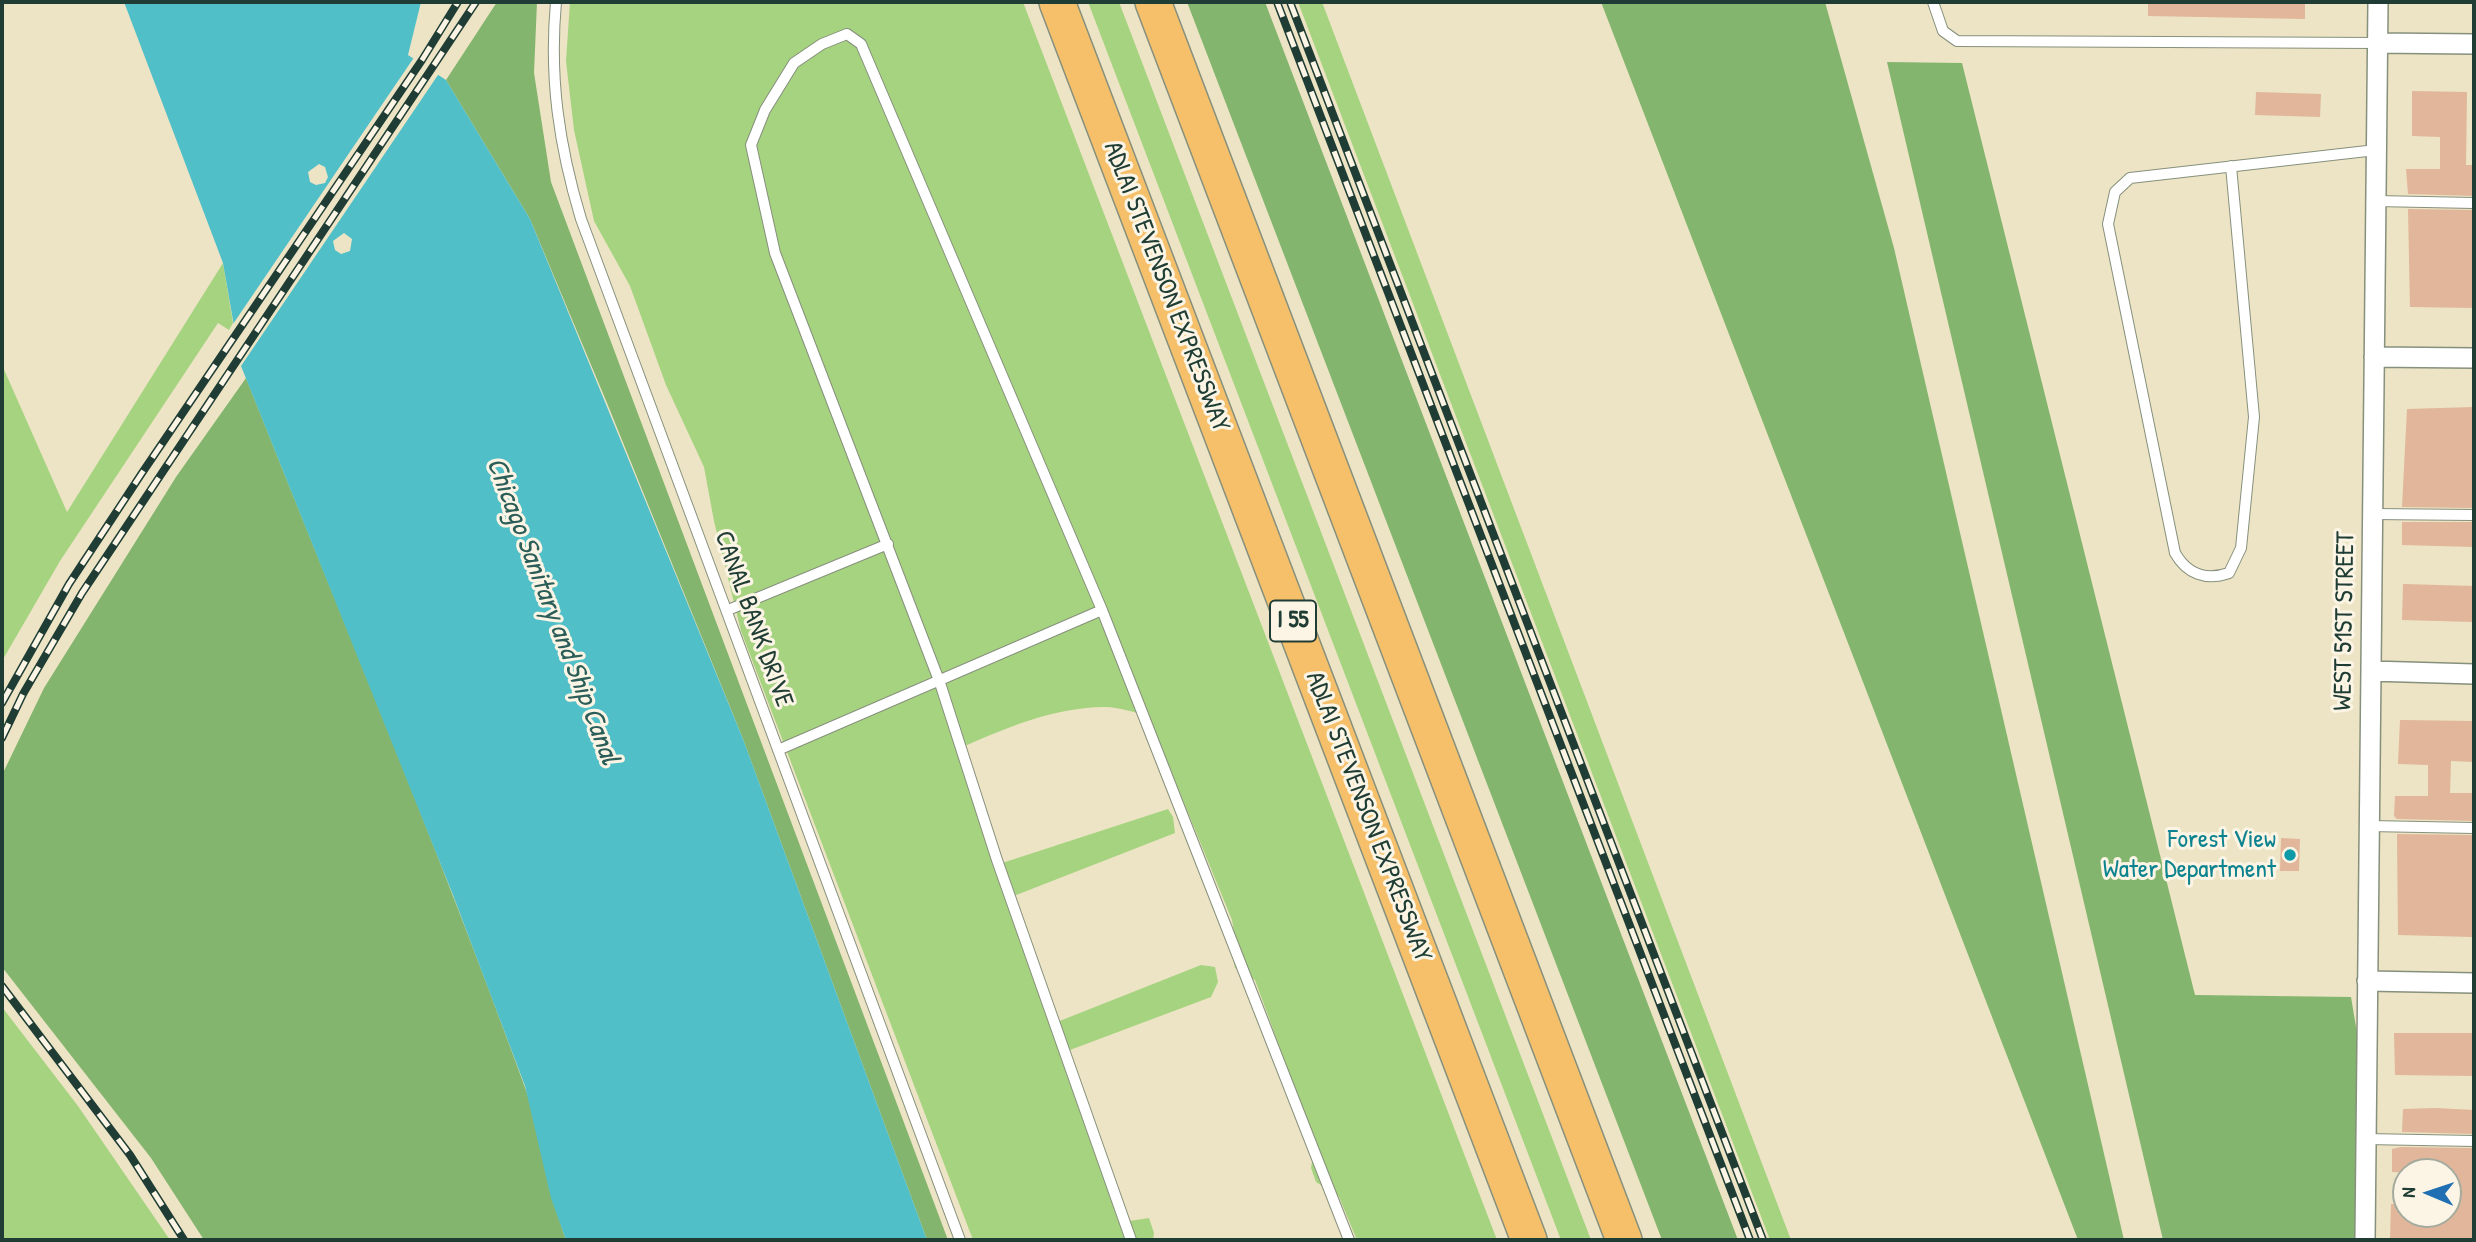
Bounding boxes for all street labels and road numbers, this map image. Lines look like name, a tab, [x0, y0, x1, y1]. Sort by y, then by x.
street label: ADLAI STEVENSON EXPRESSWAY	[1096, 138, 1236, 436]
street label: CANAL BANK DRIVE	[707, 527, 799, 711]
street label: WEST 51ST STREET	[2328, 531, 2362, 711]
road number: I 55	[1270, 600, 1316, 642]
street label: ADLAI STEVENSON EXPRESSWAY	[1298, 668, 1438, 966]

